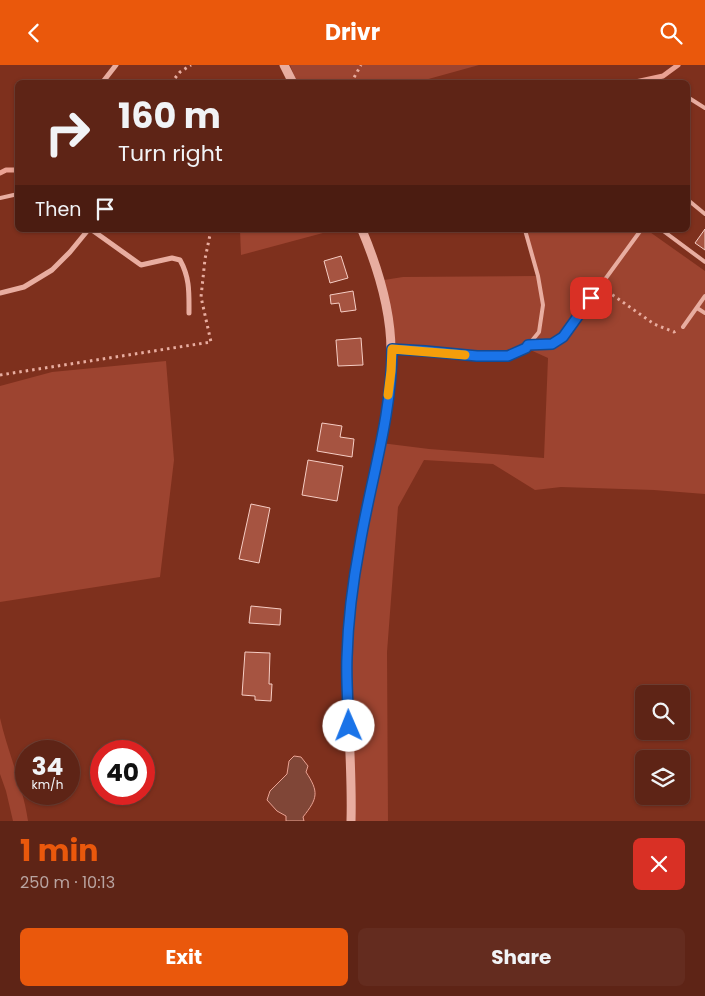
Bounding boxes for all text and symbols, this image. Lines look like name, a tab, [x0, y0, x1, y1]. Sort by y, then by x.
text: Drivr	[325, 17, 380, 48]
icon: back	[20, 19, 48, 47]
icon: search	[657, 19, 685, 47]
text: 160 m	[118, 91, 221, 140]
icon: right	[35, 100, 100, 165]
text: Turn right	[118, 138, 223, 169]
icon: arrive	[91, 195, 119, 223]
text: Then	[35, 196, 81, 223]
pin	[570, 277, 612, 319]
icon: arrive	[577, 284, 605, 312]
map controls	[635, 685, 690, 805]
button: search	[635, 685, 690, 740]
position arrow	[322, 699, 374, 751]
speed limit sign: 40	[90, 740, 155, 805]
text: 34	[31, 749, 64, 784]
button: layers	[635, 750, 690, 805]
text: km/h	[32, 776, 63, 793]
text: 1 min	[20, 829, 98, 872]
button: close	[633, 838, 685, 890]
text: 250 m · 10:13	[20, 871, 115, 894]
button: Exit	[20, 928, 348, 986]
button: Share	[358, 928, 685, 986]

